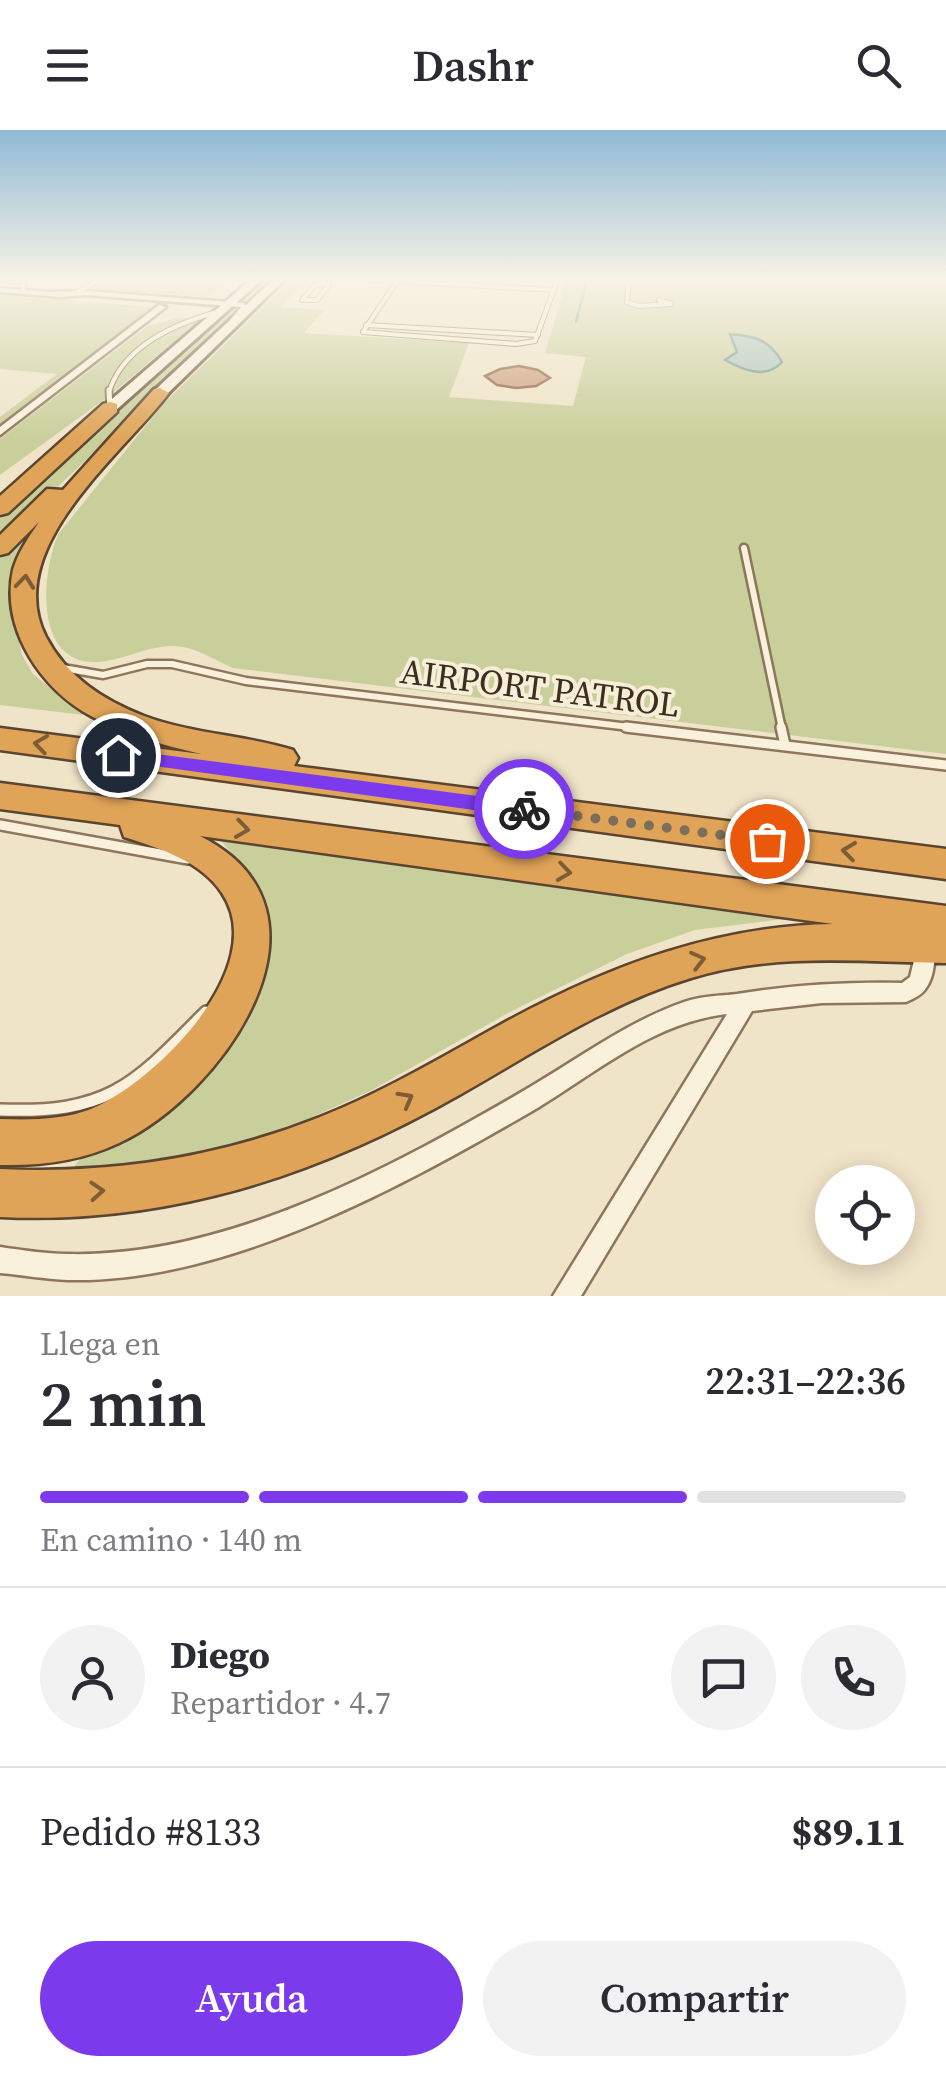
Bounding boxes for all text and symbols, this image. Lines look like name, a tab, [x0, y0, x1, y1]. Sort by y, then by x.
text: Dashr	[412, 34, 534, 96]
icon: menu	[40, 38, 95, 93]
icon: search	[851, 38, 906, 93]
one-way arrow	[14, 574, 36, 590]
street label: AIRPORT PATROL	[398, 647, 682, 729]
pin	[76, 713, 161, 798]
icon: home	[91, 728, 146, 783]
one-way arrow	[33, 735, 50, 756]
courier	[474, 759, 574, 859]
icon: bike	[497, 782, 552, 837]
pin	[725, 799, 810, 884]
icon: bag	[740, 814, 795, 869]
one-way arrow	[234, 818, 250, 839]
one-way arrow	[841, 842, 858, 863]
one-way arrow	[557, 861, 573, 882]
one-way arrow	[689, 950, 706, 971]
one-way arrow	[395, 1092, 413, 1112]
map controls	[815, 1165, 915, 1265]
button: locate	[815, 1165, 915, 1265]
one-way arrow	[90, 1181, 106, 1203]
text: Llega en	[40, 1322, 160, 1366]
text: 22:31–22:36	[705, 1355, 906, 1407]
text: 2 min	[40, 1359, 207, 1448]
text: En camino · 140 m	[40, 1518, 302, 1562]
button: person	[40, 1625, 145, 1730]
button: chat	[671, 1625, 776, 1730]
button: phone	[801, 1625, 906, 1730]
text: Diego	[170, 1629, 270, 1681]
text: Repartidor · 4.7	[170, 1681, 391, 1725]
text: Pedido #8133	[40, 1806, 261, 1858]
text: $89.11	[792, 1806, 906, 1858]
button: Ayuda	[40, 1941, 463, 2056]
button: Compartir	[483, 1941, 906, 2056]

